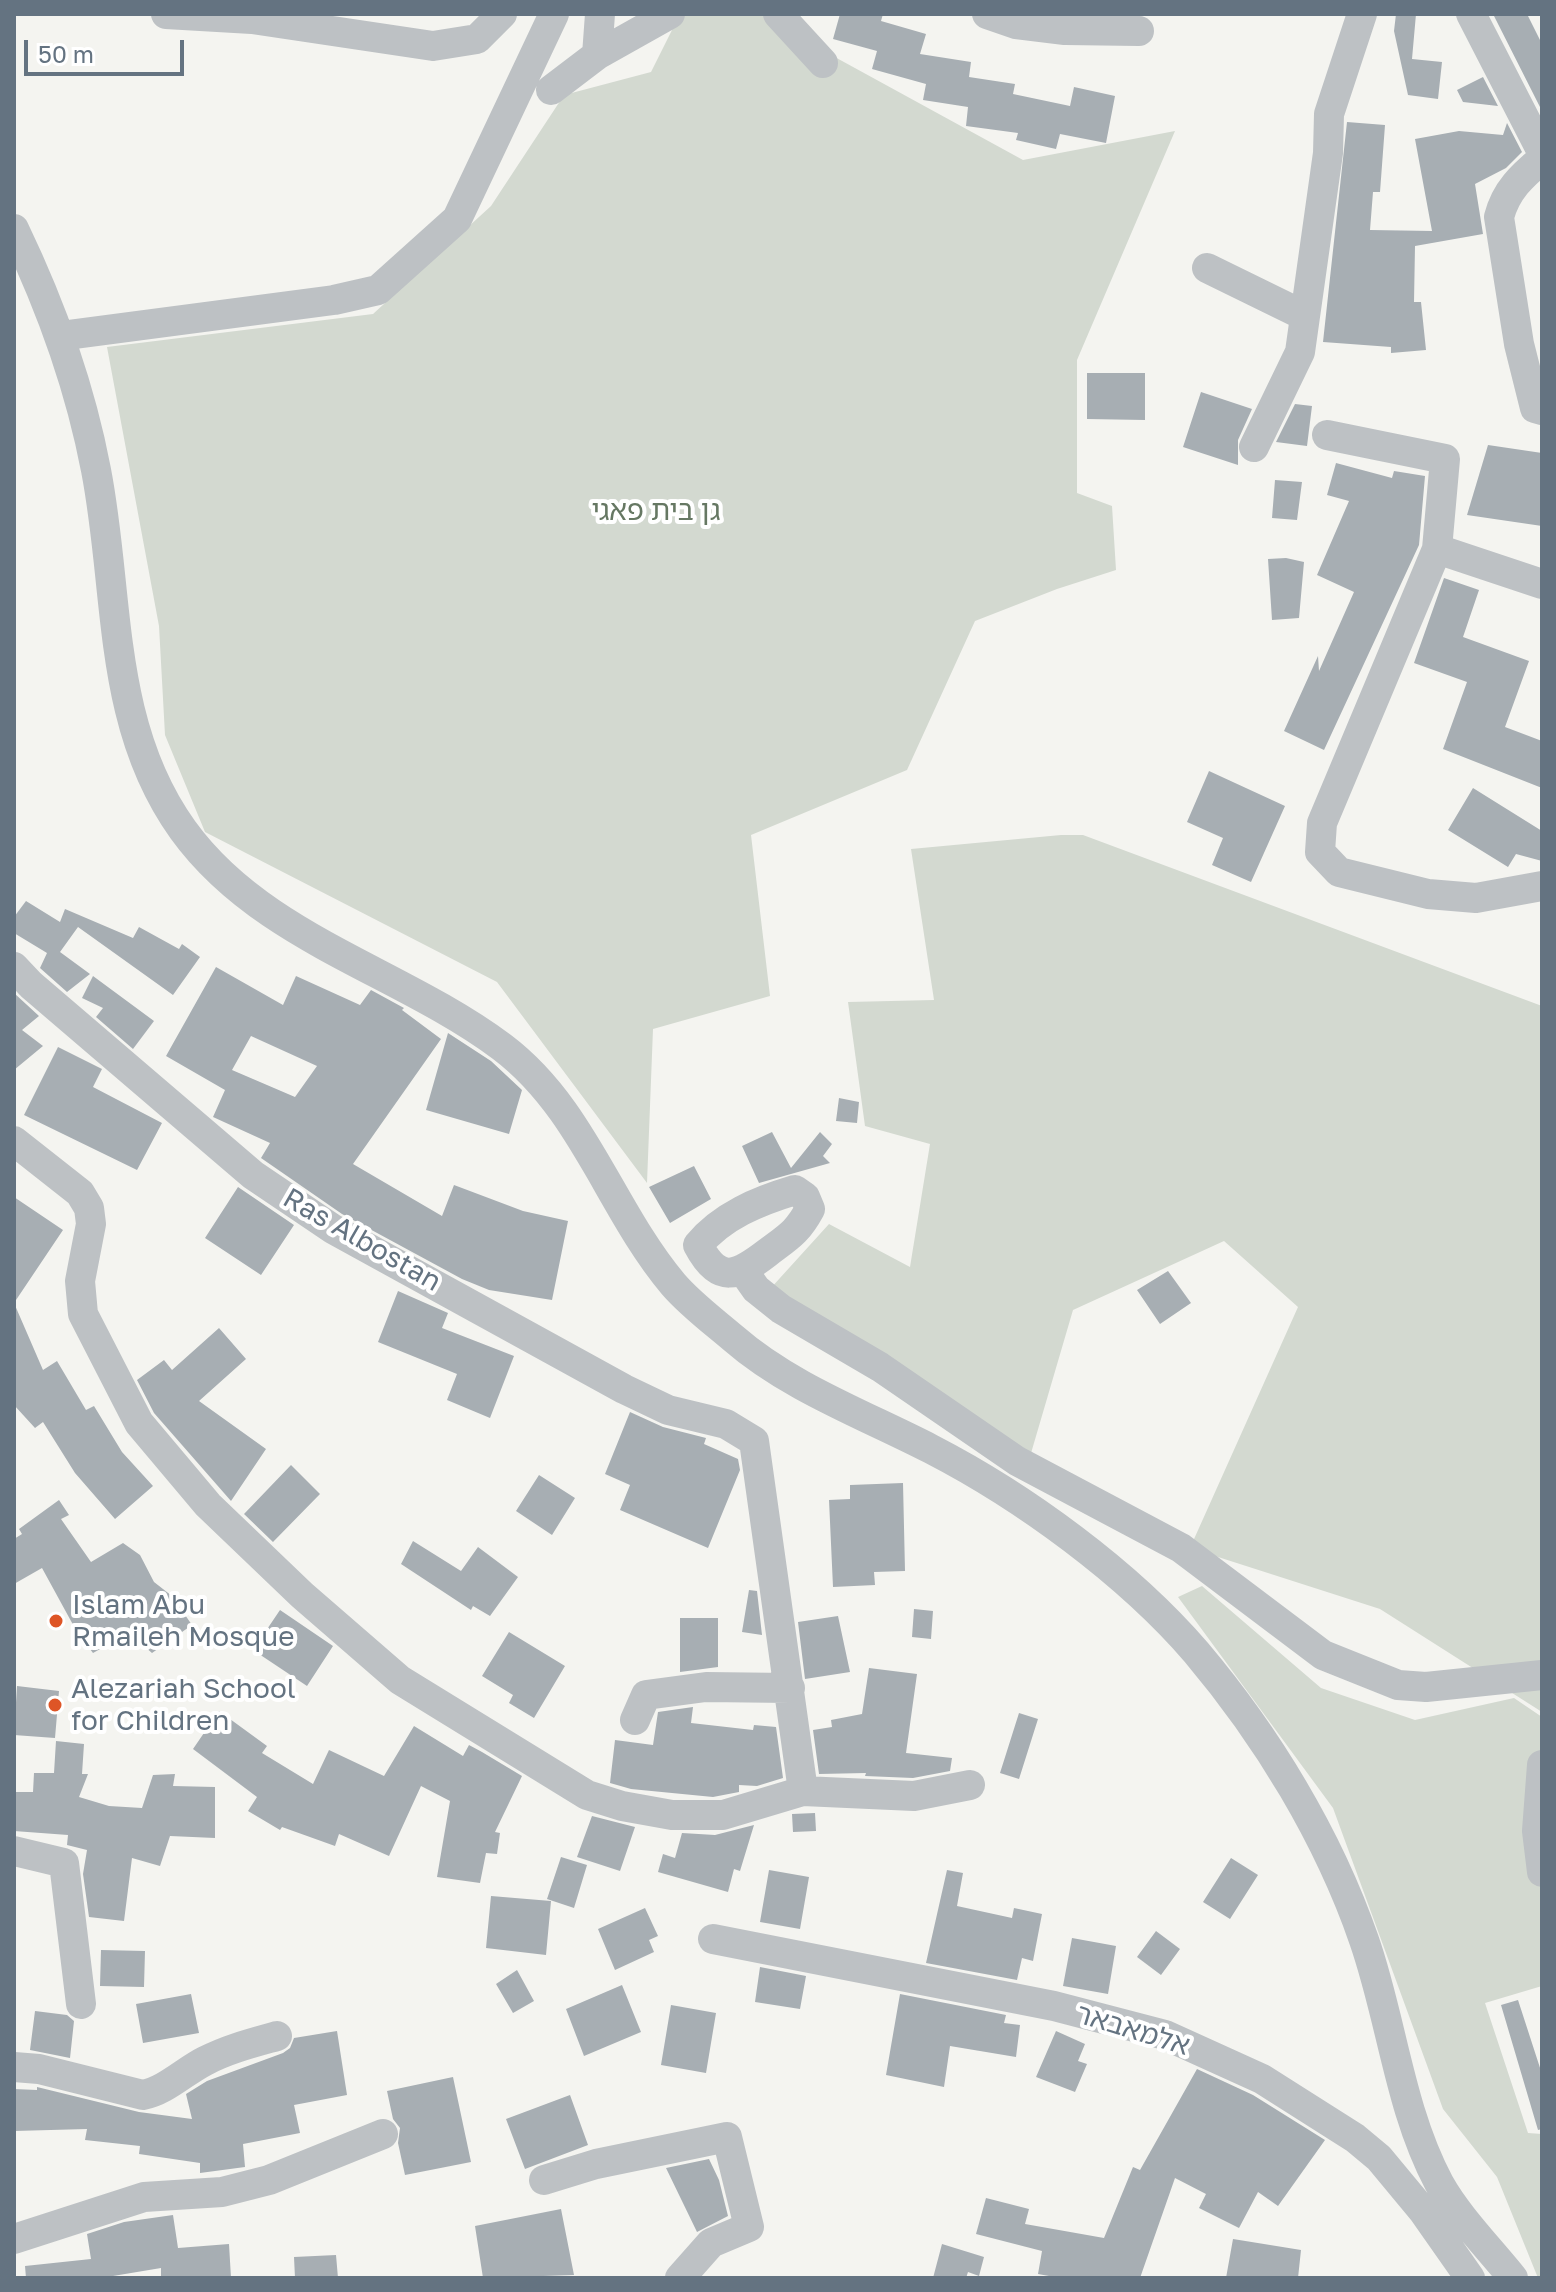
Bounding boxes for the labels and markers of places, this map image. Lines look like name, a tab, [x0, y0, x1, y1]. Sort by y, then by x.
place label: Islam Abu Rmaileh Mosque	[72, 1588, 294, 1654]
marker: Islam Abu Rmaileh Mosque	[47, 1612, 65, 1630]
place label: Alezariah School for Children	[71, 1672, 296, 1738]
marker: Alezariah School for Children	[46, 1696, 64, 1714]

